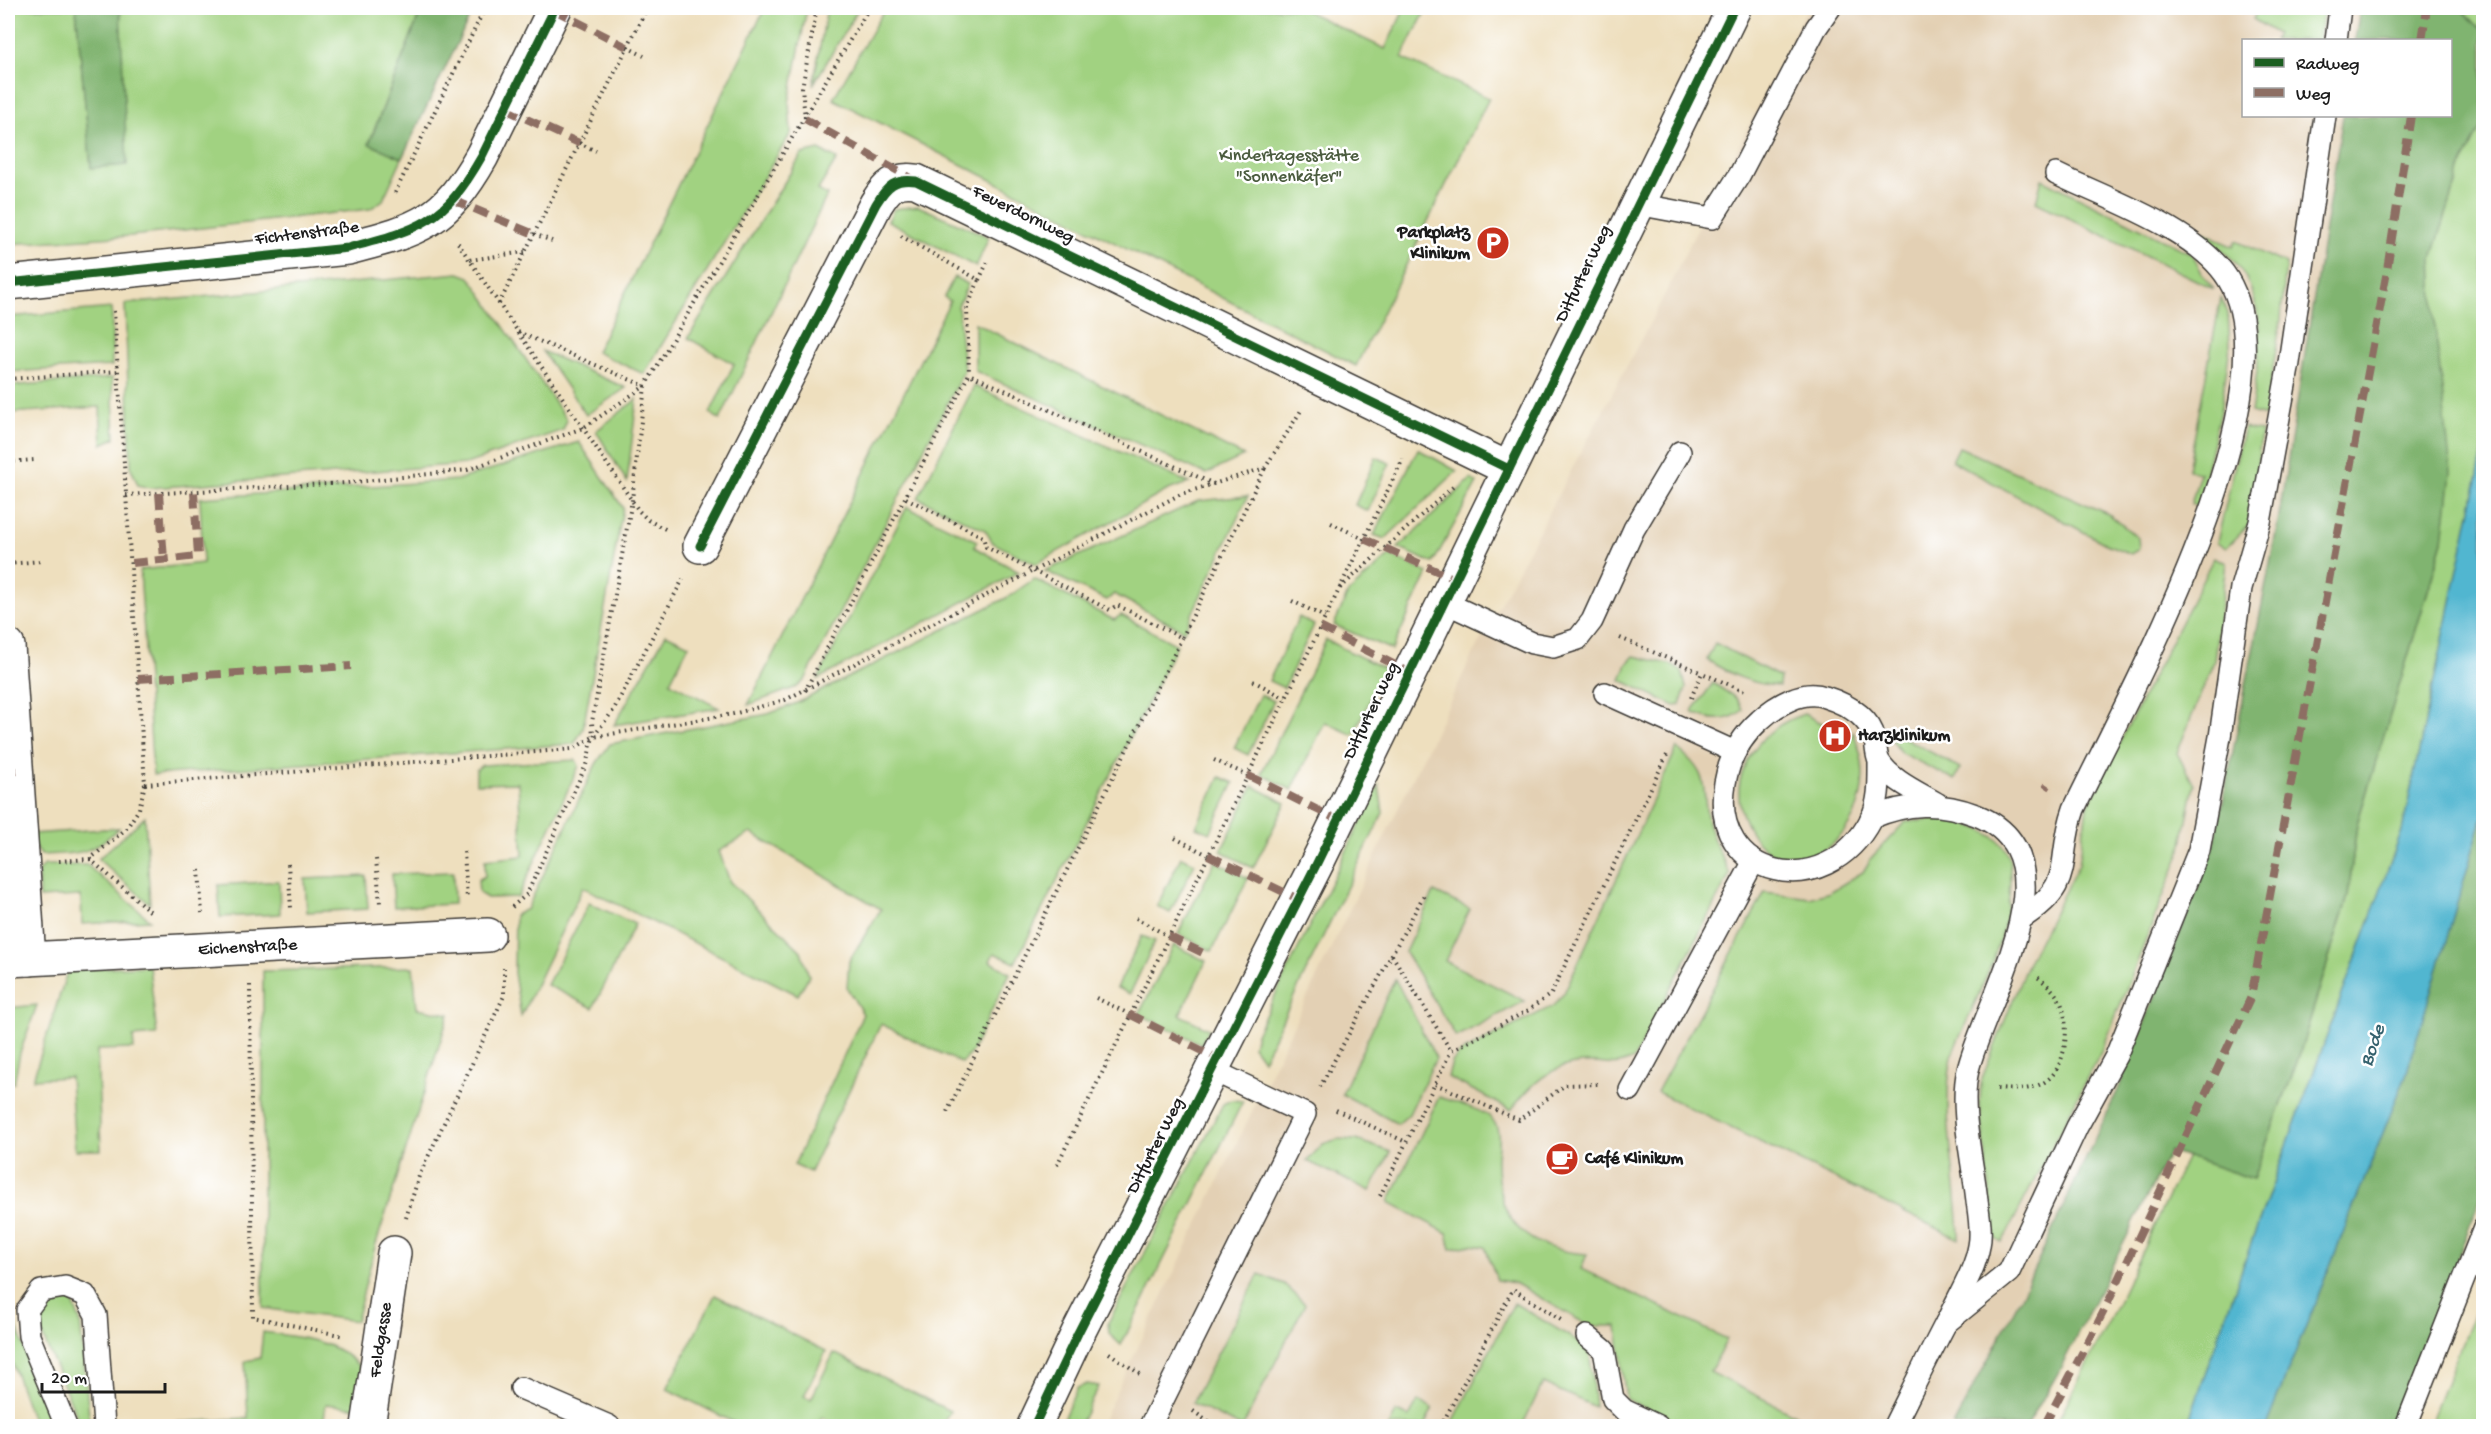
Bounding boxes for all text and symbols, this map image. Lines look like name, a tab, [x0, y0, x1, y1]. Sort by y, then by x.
legend	[2242, 39, 2452, 117]
text: Radweg	[2296, 55, 2359, 76]
text: Weg	[2296, 85, 2331, 106]
park label: Kindertagesstätte "Sonnenkäfer"	[1219, 146, 1360, 188]
street label: Feuerdornweg	[968, 181, 1077, 249]
street label: Fichtenstraße	[253, 217, 361, 251]
street label: Ditfurter Weg	[1551, 222, 1617, 327]
place label: Parkplatz Klinikum	[1397, 223, 1471, 265]
parking icon: Parkplatz Klinikum	[1475, 225, 1511, 261]
street label: Ditfurter Weg	[1339, 659, 1405, 764]
hospital icon: Harzklinikum	[1817, 718, 1853, 754]
place label: Harzklinikum	[1858, 726, 1950, 747]
street label: Eichenstraße	[197, 934, 299, 961]
water label: Bode	[2356, 1021, 2392, 1070]
street label: Ditfurter Weg	[1122, 1094, 1189, 1199]
cafe icon: Café Klinikum	[1544, 1141, 1580, 1177]
place label: Café Klinikum	[1584, 1149, 1684, 1170]
street label: Feldgasse	[365, 1300, 397, 1380]
scale bar	[42, 1356, 165, 1394]
text: 20 m	[51, 1369, 87, 1390]

